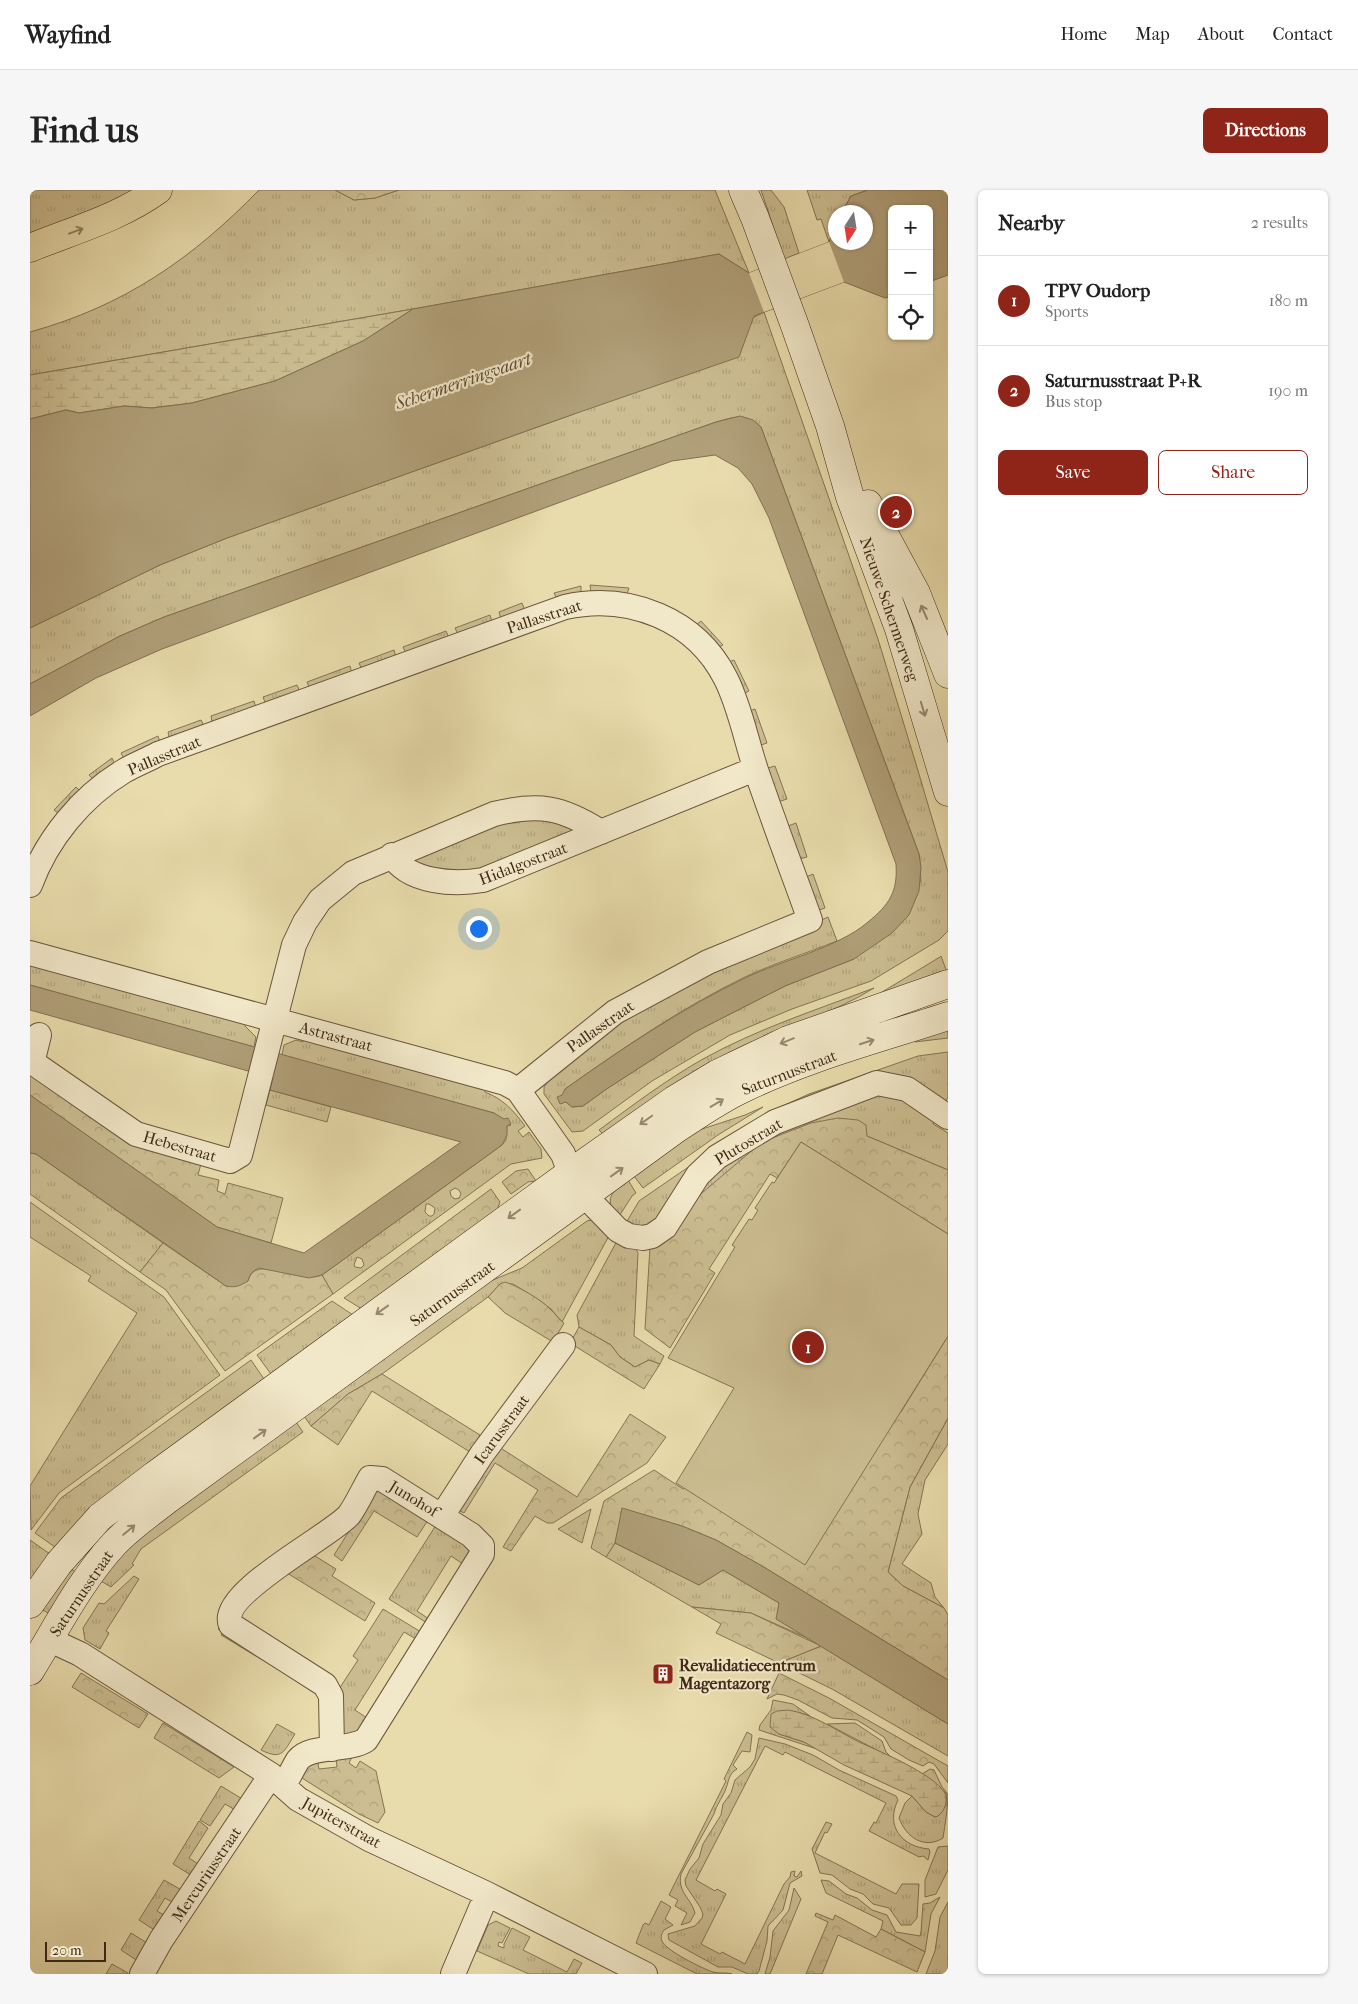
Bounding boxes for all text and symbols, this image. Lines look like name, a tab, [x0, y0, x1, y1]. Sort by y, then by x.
text: Wayfind	[25, 21, 111, 49]
text: Home	[1060, 24, 1107, 45]
text: Map	[1135, 24, 1170, 45]
text: About	[1198, 24, 1244, 45]
text: Contact	[1272, 24, 1333, 45]
button: Directions	[1203, 108, 1328, 153]
text: Find us	[30, 110, 139, 151]
north arrow	[828, 205, 873, 250]
map controls	[888, 205, 933, 340]
button: +	[888, 205, 933, 250]
text: Nearby	[998, 211, 1064, 235]
text: 2 results	[1251, 213, 1308, 232]
one-way arrow	[67, 226, 83, 235]
button: −	[888, 250, 933, 295]
text: TPV Oudorp	[1045, 280, 1150, 302]
text: 1	[1011, 291, 1017, 310]
text: 180 m	[1269, 291, 1308, 310]
button: locate	[888, 295, 933, 340]
text: Sports	[1045, 302, 1088, 321]
water label: Schermerringvaart	[392, 348, 535, 415]
text: Saturnusstraat P+R	[1045, 370, 1201, 392]
text: 2	[1010, 381, 1018, 400]
text: 190 m	[1268, 381, 1308, 400]
text: Bus stop	[1045, 392, 1102, 411]
button: Save	[998, 450, 1148, 495]
button: Share	[1158, 450, 1308, 495]
pin: 2	[880, 493, 912, 531]
street label: Nieuwe Schermerweg	[856, 535, 923, 684]
street label: Pallasstraat	[504, 595, 584, 638]
one-way arrow	[919, 605, 929, 620]
one-way arrow	[919, 701, 929, 717]
street label: Pallasstraat	[125, 731, 204, 779]
street label: Hidalgostraat	[476, 838, 570, 889]
your location	[466, 916, 492, 942]
street label: Pallasstraat	[563, 996, 638, 1057]
street label: Astrastraat	[296, 1017, 375, 1055]
one-way arrow	[780, 1036, 795, 1046]
one-way arrow	[859, 1037, 875, 1047]
street label: Saturnusstraat	[739, 1046, 840, 1099]
one-way arrow	[709, 1097, 723, 1107]
street label: Plutostraat	[711, 1114, 786, 1169]
one-way arrow	[639, 1115, 653, 1125]
street label: Hebestraat	[141, 1127, 219, 1166]
one-way arrow	[610, 1167, 623, 1178]
one-way arrow	[507, 1209, 521, 1219]
street label: Saturnusstraat	[406, 1256, 499, 1331]
one-way arrow	[375, 1305, 389, 1315]
pin: 1	[792, 1328, 824, 1366]
street label: Icarusstraat	[470, 1391, 533, 1468]
one-way arrow	[253, 1429, 267, 1439]
street label: Junohof	[384, 1475, 445, 1522]
one-way arrow	[122, 1525, 135, 1536]
street label: Saturnusstraat	[46, 1546, 117, 1640]
place label: Revalidatiecentrum Magentazorg	[678, 1656, 817, 1694]
building icon: Revalidatiecentrum Magentazorg	[651, 1662, 675, 1686]
street label: Jupiterstraat	[297, 1792, 385, 1852]
street label: Mercuriusstraat	[168, 1823, 245, 1925]
scale bar	[45, 1939, 106, 1962]
text: 20 m	[52, 1942, 82, 1959]

